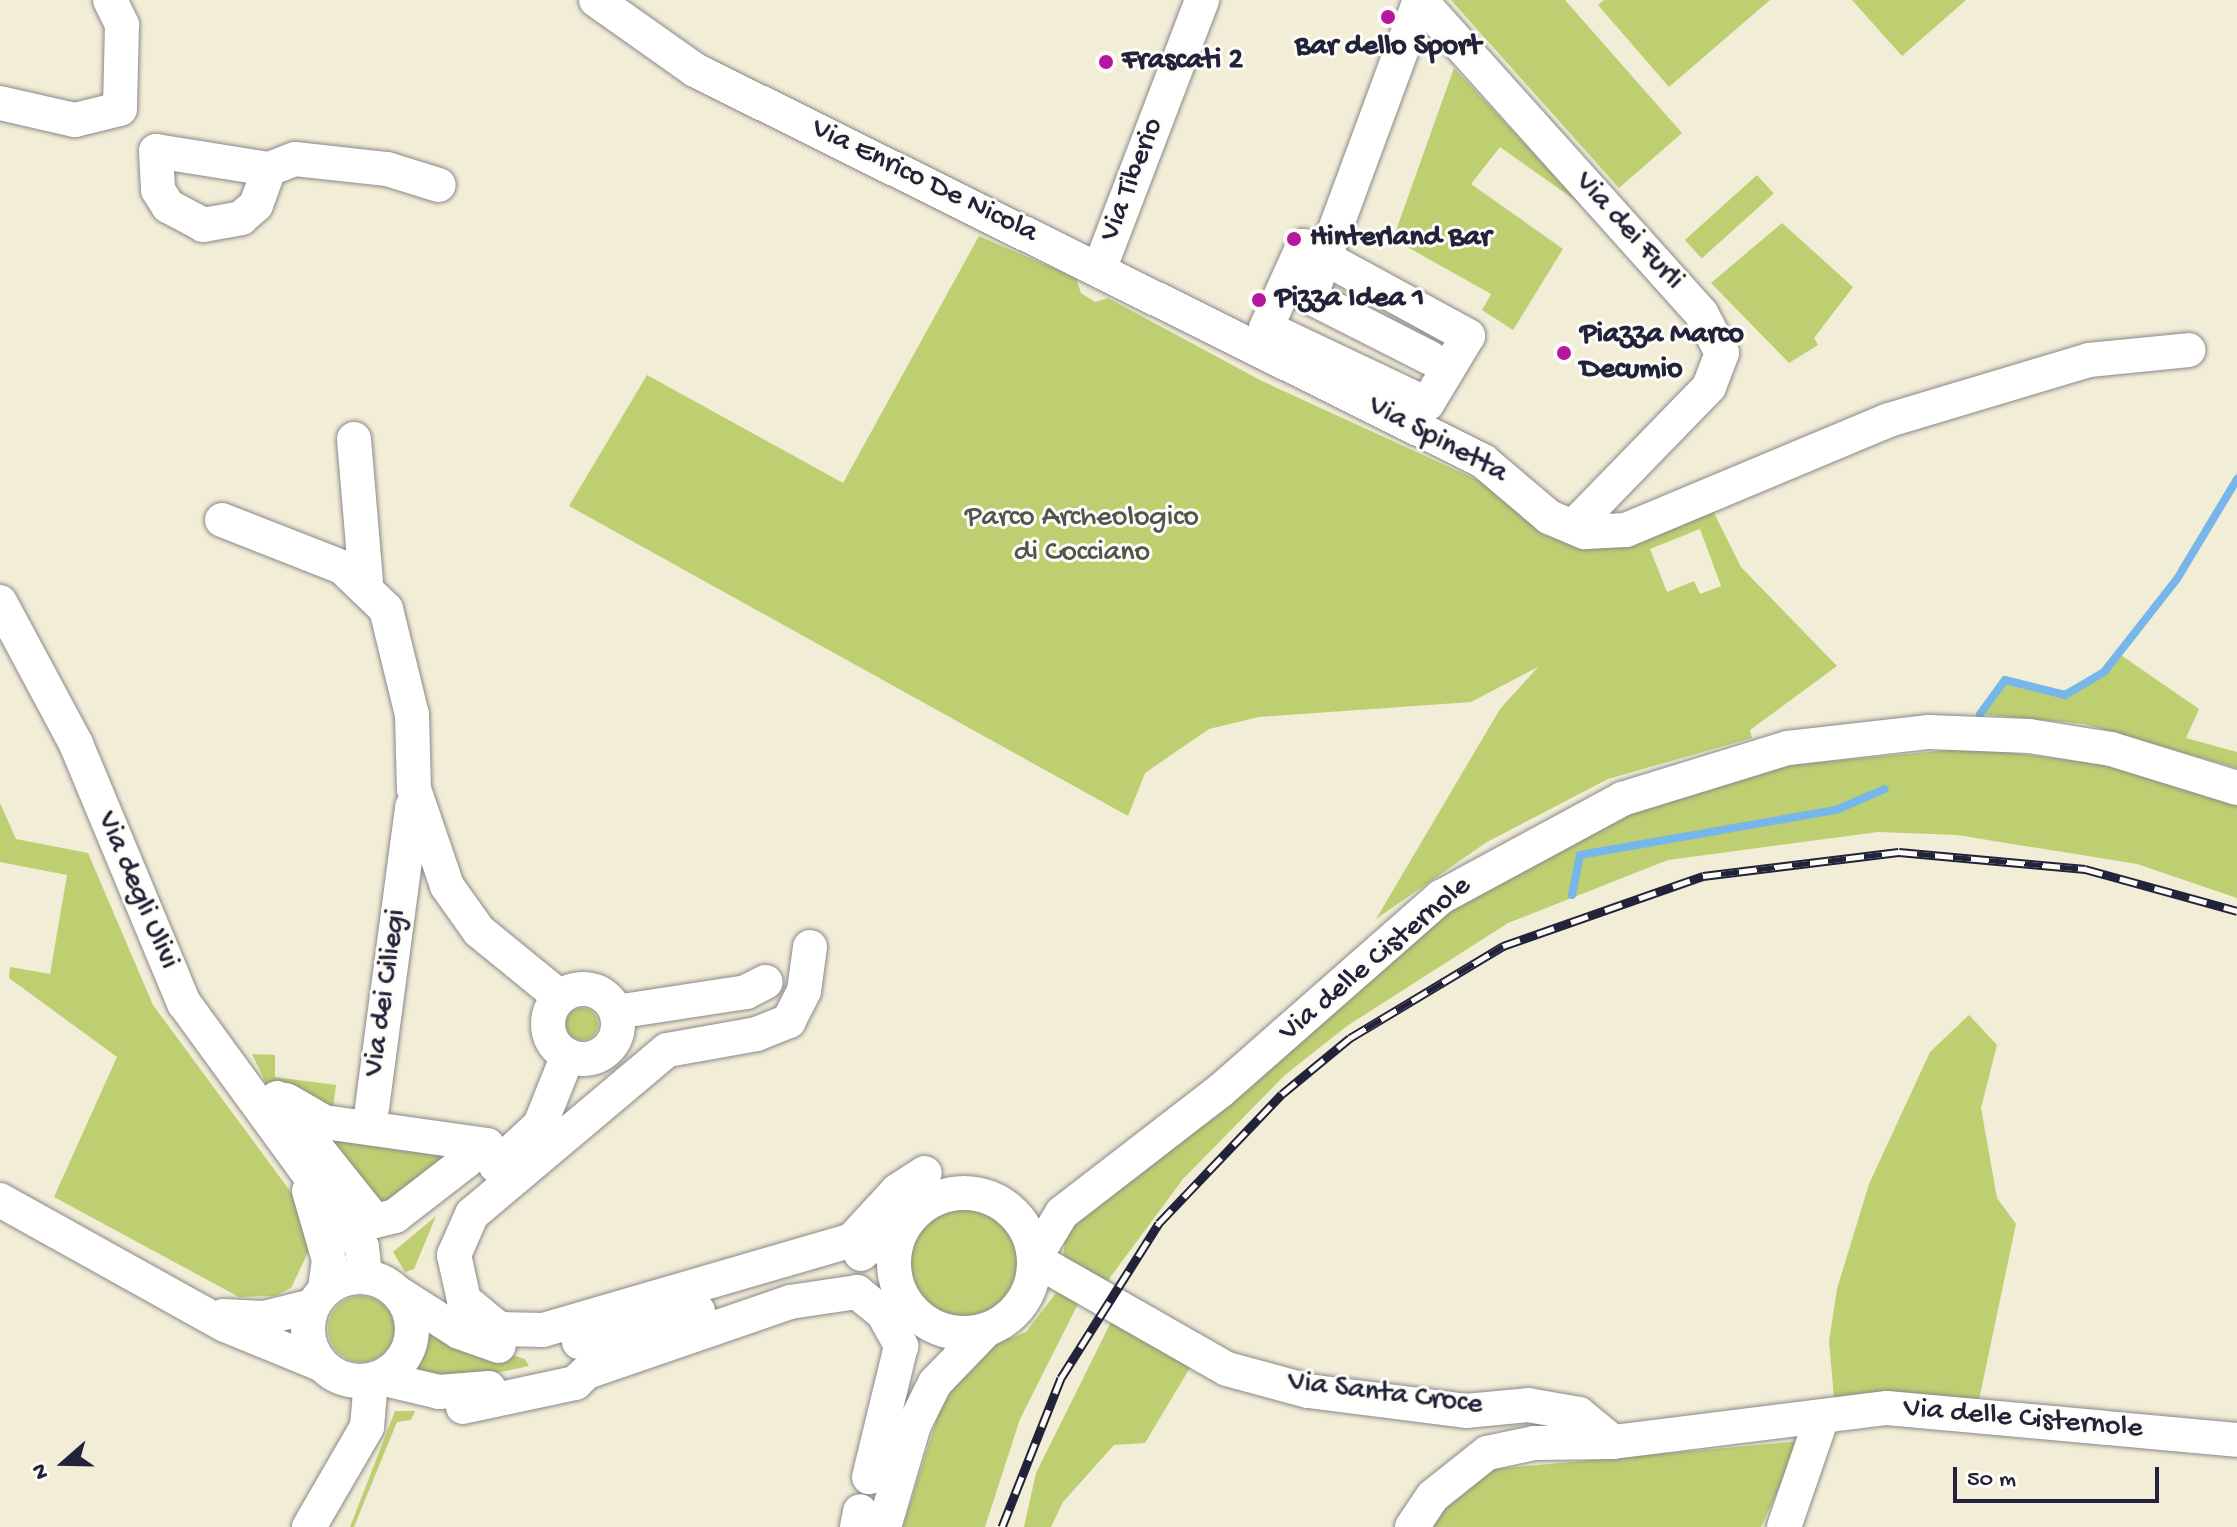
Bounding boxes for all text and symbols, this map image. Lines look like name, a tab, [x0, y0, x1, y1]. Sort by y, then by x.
marker: Bar dello Sport	[1379, 8, 1397, 26]
place label: Bar dello Sport	[1295, 30, 1481, 66]
place label: Frascati 2	[1122, 44, 1243, 80]
marker: Frascati 2	[1097, 53, 1115, 71]
street label: Via Enrico De Nicola	[805, 112, 1043, 252]
street label: Via Tiberio	[1093, 113, 1173, 247]
street label: Via dei Furli	[1566, 165, 1690, 299]
place label: Hinterland Bar	[1310, 221, 1491, 257]
marker: Hinterland Bar	[1285, 230, 1303, 248]
place label: Pizza Idea 1	[1275, 282, 1424, 318]
marker: Pizza Idea 1	[1250, 291, 1268, 309]
place label: Piazza Marco Decumio	[1580, 318, 1744, 388]
marker: Piazza Marco Decumio	[1555, 344, 1573, 362]
street label: Via Spinetta	[1361, 389, 1513, 493]
park label: Parco Archeologico di Cocciano	[965, 501, 1199, 572]
street label: Via degli Ulivi	[87, 807, 185, 975]
street label: Via delle Cisternole	[1273, 869, 1479, 1051]
street label: Via dei Ciliegi	[357, 907, 417, 1079]
street label: Via Santa Croce	[1286, 1365, 1484, 1425]
street label: Via delle Cisternole	[1902, 1392, 2144, 1448]
north arrow	[24, 1423, 104, 1503]
scale bar	[1957, 1451, 2163, 1501]
text: N	[27, 1460, 56, 1482]
text: 50 m	[1967, 1466, 2016, 1495]

